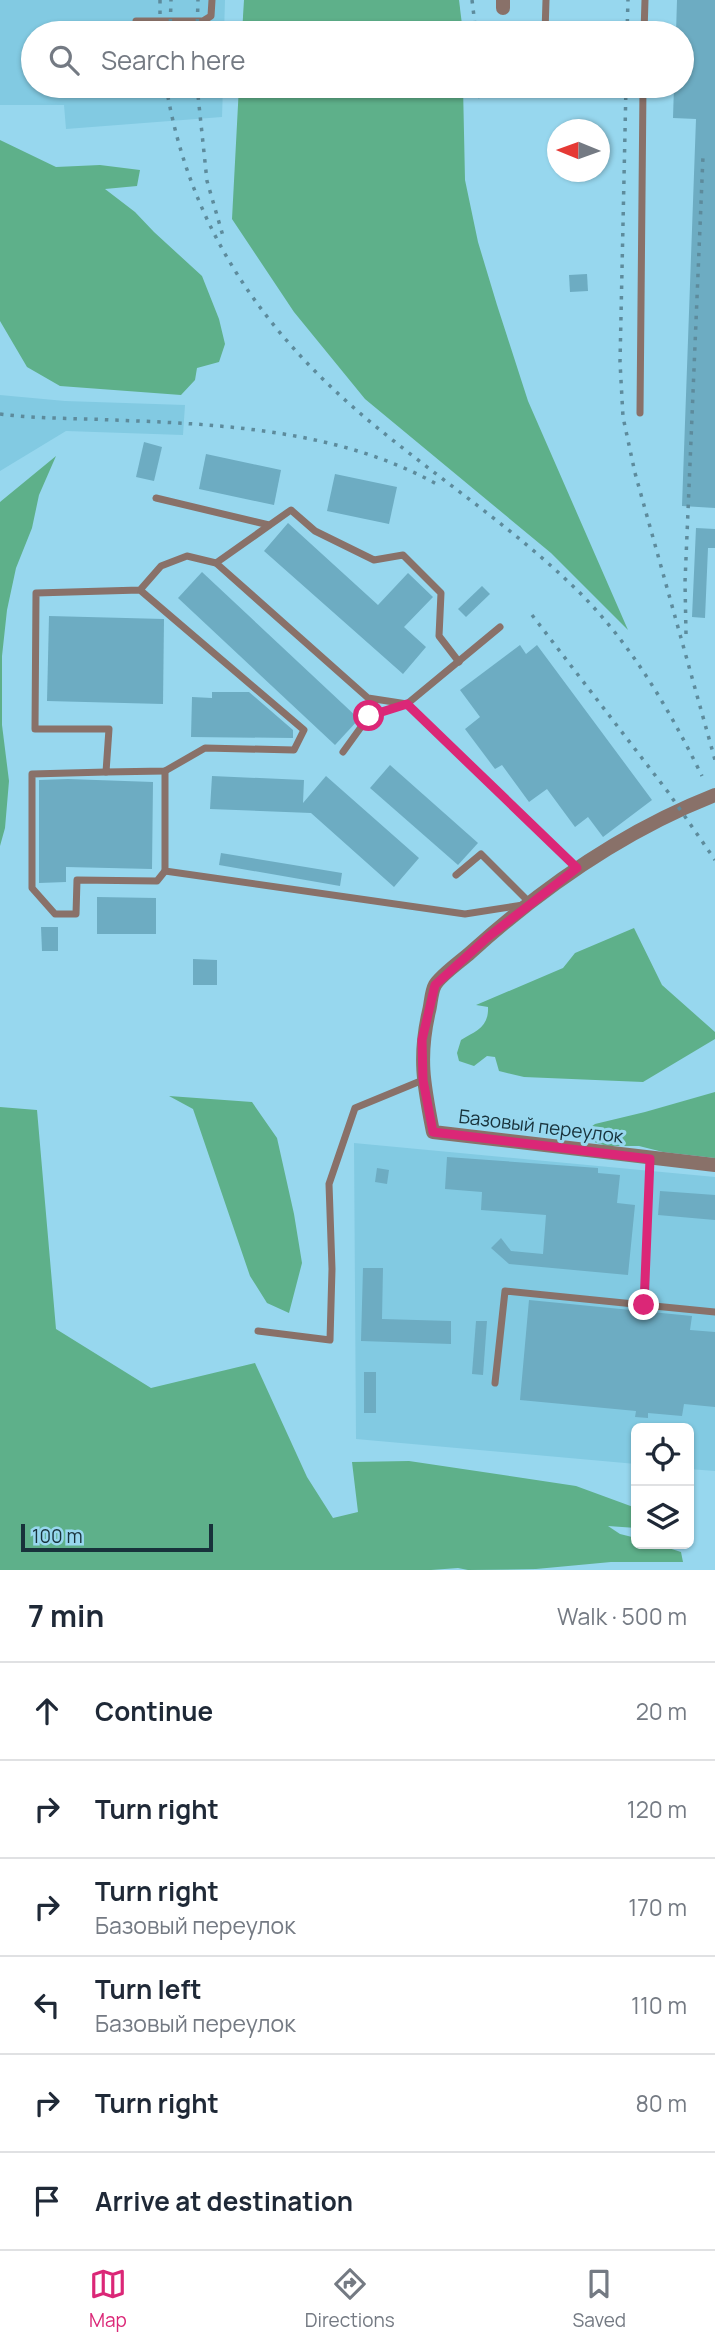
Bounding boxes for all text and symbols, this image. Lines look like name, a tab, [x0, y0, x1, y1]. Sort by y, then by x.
search box	[21, 21, 694, 98]
icon: search	[45, 41, 83, 79]
text: Search here	[101, 42, 246, 78]
north arrow	[547, 119, 610, 182]
route start	[353, 700, 384, 731]
street label: Базовый переулок	[457, 1103, 625, 1149]
route end	[628, 1289, 659, 1320]
map controls	[631, 1423, 694, 1549]
button: locate	[631, 1423, 694, 1486]
button: layers	[631, 1486, 694, 1549]
scale bar	[21, 1521, 214, 1553]
text: 100 m	[32, 1523, 83, 1549]
text: 7 min	[28, 1595, 104, 1636]
text: Walk · 500 m	[557, 1600, 687, 1632]
icon: ahead	[28, 1692, 66, 1730]
text: Continue	[95, 1693, 213, 1729]
text: 20 m	[636, 1695, 687, 1727]
icon: right	[28, 1790, 66, 1828]
text: Turn right	[95, 1791, 219, 1827]
text: 120 m	[627, 1793, 687, 1825]
text: Turn right	[95, 1873, 219, 1909]
icon: right	[28, 1888, 66, 1926]
text: 170 m	[628, 1891, 687, 1923]
text: Базовый переулок	[95, 1909, 296, 1941]
text: Turn left	[95, 1971, 202, 2007]
icon: left	[28, 1986, 66, 2024]
text: 110 m	[631, 1989, 687, 2021]
text: Базовый переулок	[95, 2007, 296, 2039]
icon: right	[28, 2084, 66, 2122]
text: Turn right	[95, 2085, 219, 2121]
text: 80 m	[636, 2087, 687, 2119]
icon: arrive	[28, 2182, 66, 2220]
text: Arrive at destination	[95, 2183, 353, 2219]
tab: Map	[89, 2265, 127, 2333]
tab: Directions	[305, 2265, 395, 2333]
tab: Saved	[573, 2265, 626, 2333]

